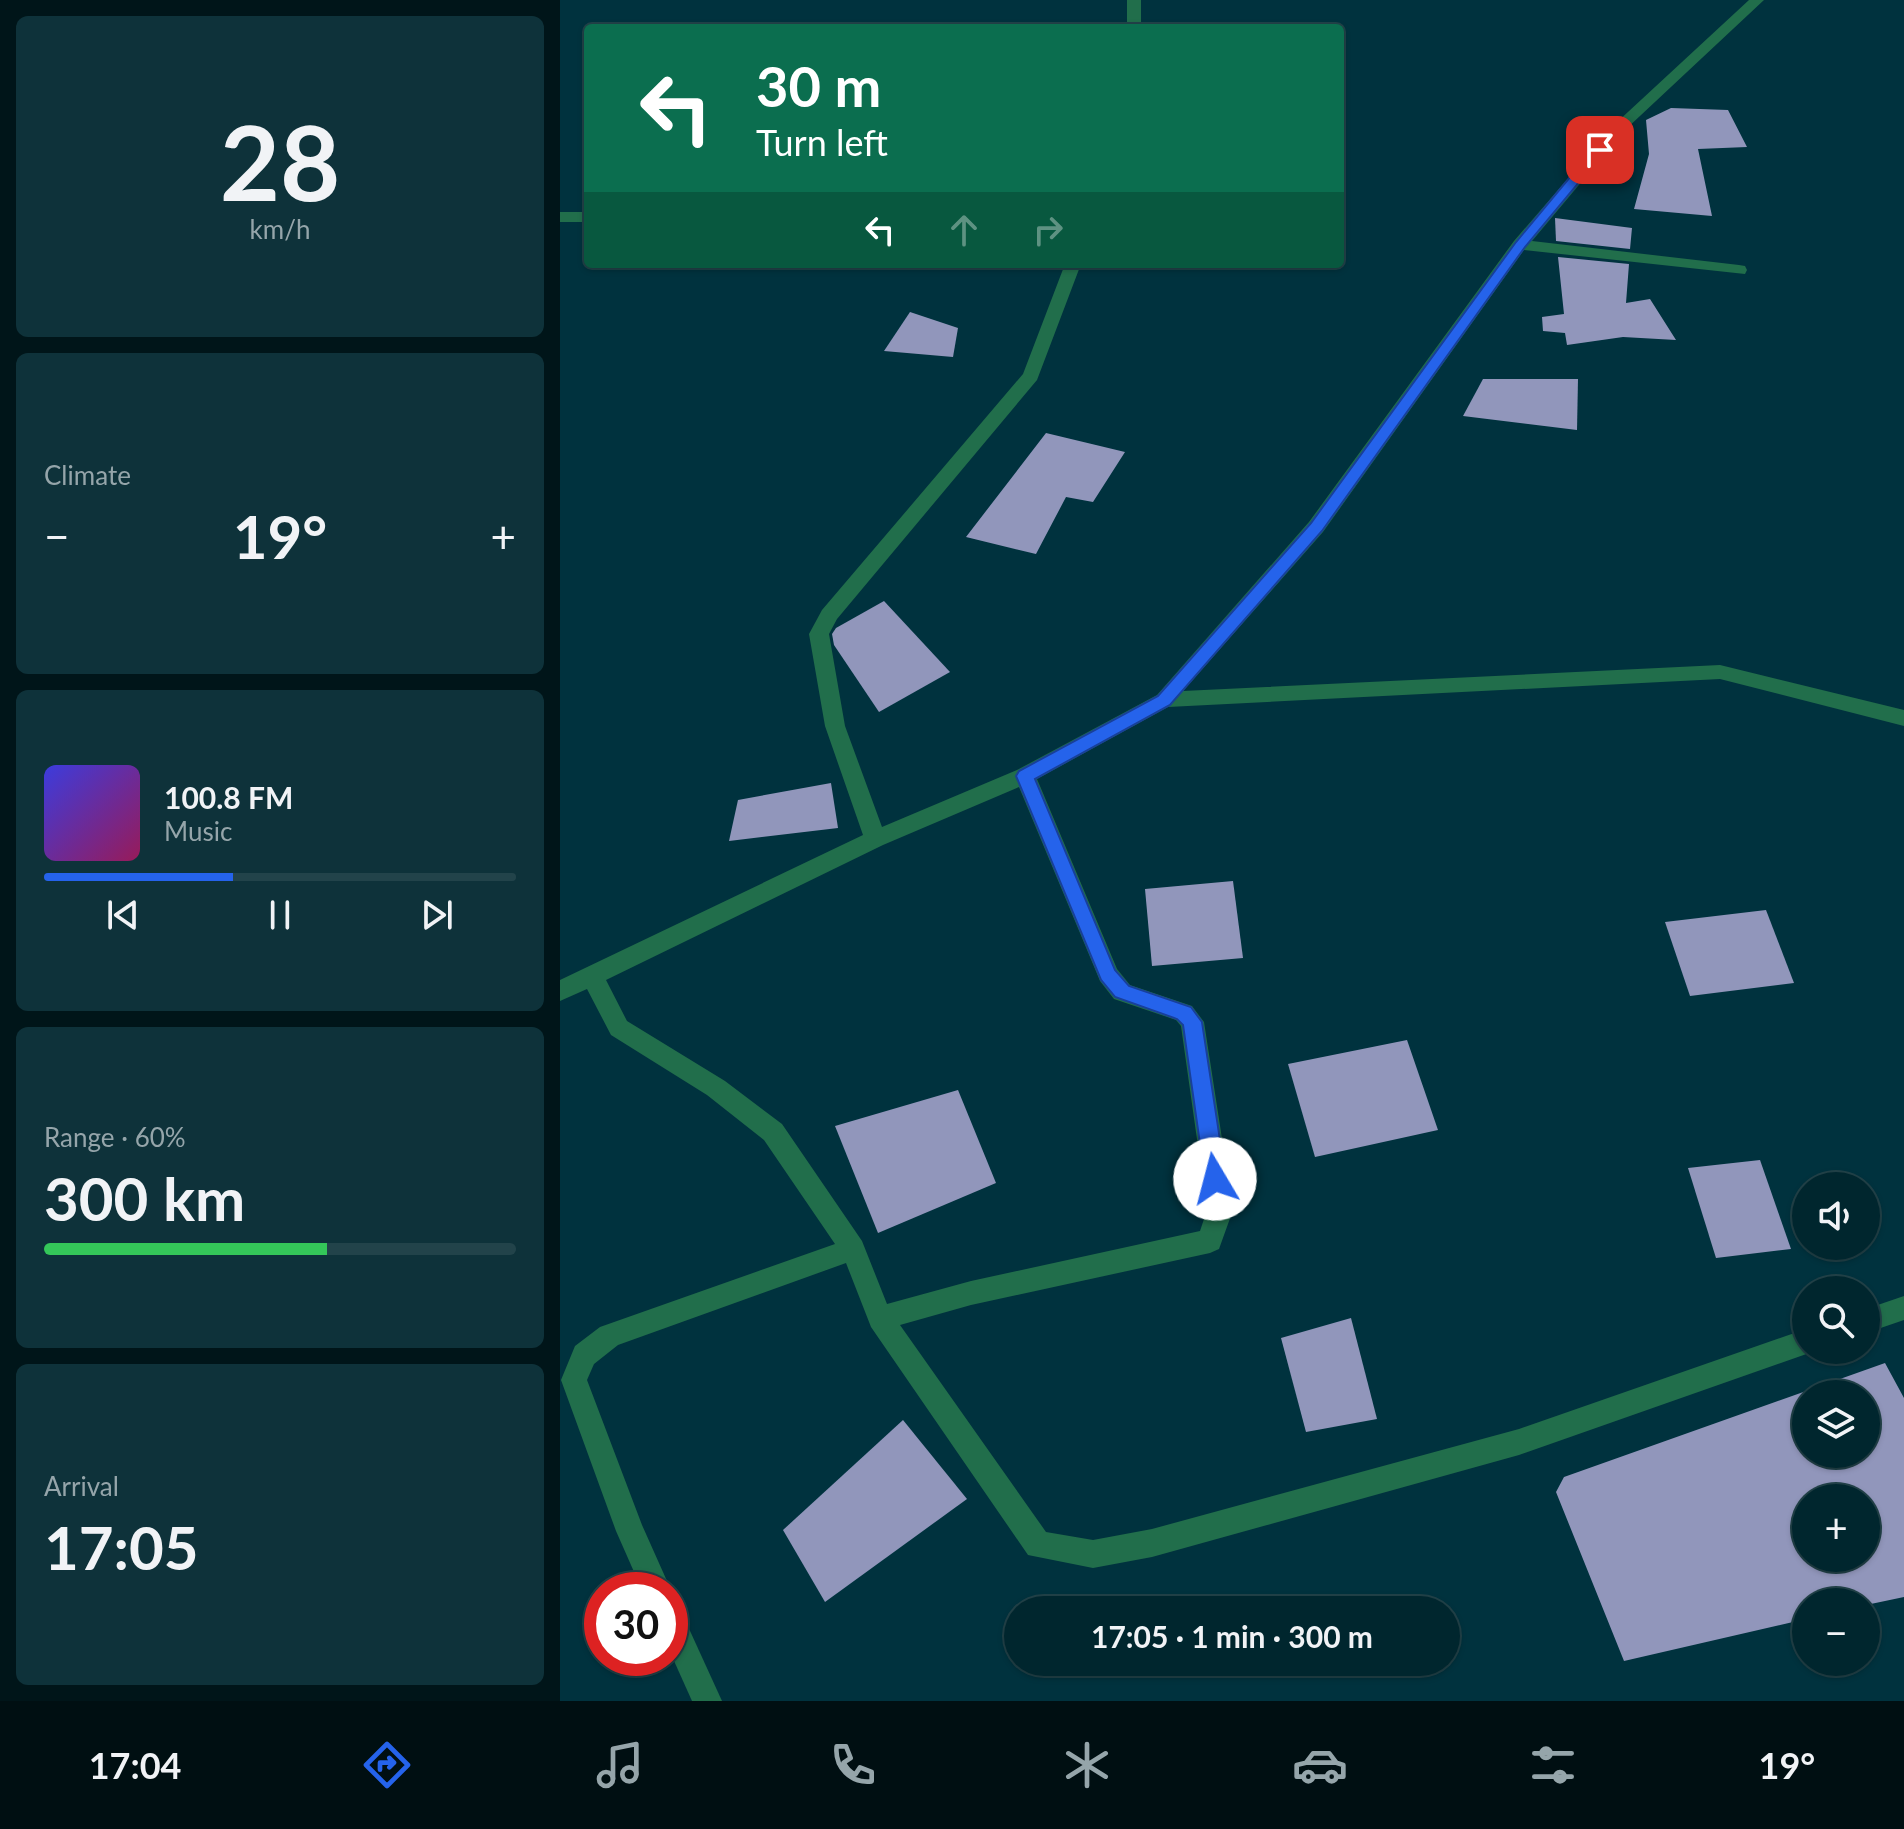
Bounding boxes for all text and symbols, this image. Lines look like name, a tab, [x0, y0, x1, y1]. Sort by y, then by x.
text: 30 m	[756, 52, 881, 119]
icon: left	[624, 56, 728, 160]
text: 28	[220, 98, 340, 223]
pin	[1566, 116, 1634, 184]
text: Turn left	[756, 120, 888, 164]
icon: arrive	[1578, 128, 1622, 172]
icon: left	[858, 208, 902, 252]
icon: ahead	[942, 208, 986, 252]
icon: right	[1026, 208, 1070, 252]
text: km/h	[250, 213, 310, 245]
text: Climate	[44, 459, 131, 491]
text: 19°	[233, 500, 327, 572]
text: −	[44, 510, 70, 562]
text: +	[490, 510, 516, 562]
text: 100.8 FM	[164, 779, 293, 815]
text: Music	[164, 815, 232, 847]
icon: previous	[101, 893, 145, 937]
icon: pause	[258, 893, 302, 937]
icon: next	[415, 893, 459, 937]
text: Range · 60%	[44, 1121, 186, 1153]
position arrow	[1173, 1137, 1257, 1221]
text: 300 km	[44, 1162, 245, 1234]
map controls	[1792, 1172, 1880, 1676]
button: sound	[1792, 1172, 1880, 1260]
button: search	[1792, 1276, 1880, 1364]
button: layers	[1792, 1380, 1880, 1468]
text: Arrival	[44, 1470, 119, 1502]
button: +	[1792, 1484, 1880, 1572]
text: 17:05	[44, 1511, 199, 1583]
speed limit sign: 30	[584, 1572, 688, 1676]
button: −	[1792, 1588, 1880, 1676]
text: 17:05 · 1 min · 300 m	[1091, 1618, 1373, 1654]
icon: directions	[359, 1737, 415, 1793]
icon: music	[592, 1737, 648, 1793]
icon: phone	[825, 1737, 881, 1793]
icon: climate	[1059, 1737, 1115, 1793]
icon: car	[1292, 1737, 1348, 1793]
icon: filters	[1525, 1737, 1581, 1793]
text: 17:04	[89, 1743, 181, 1787]
text: 19°	[1759, 1743, 1815, 1787]

